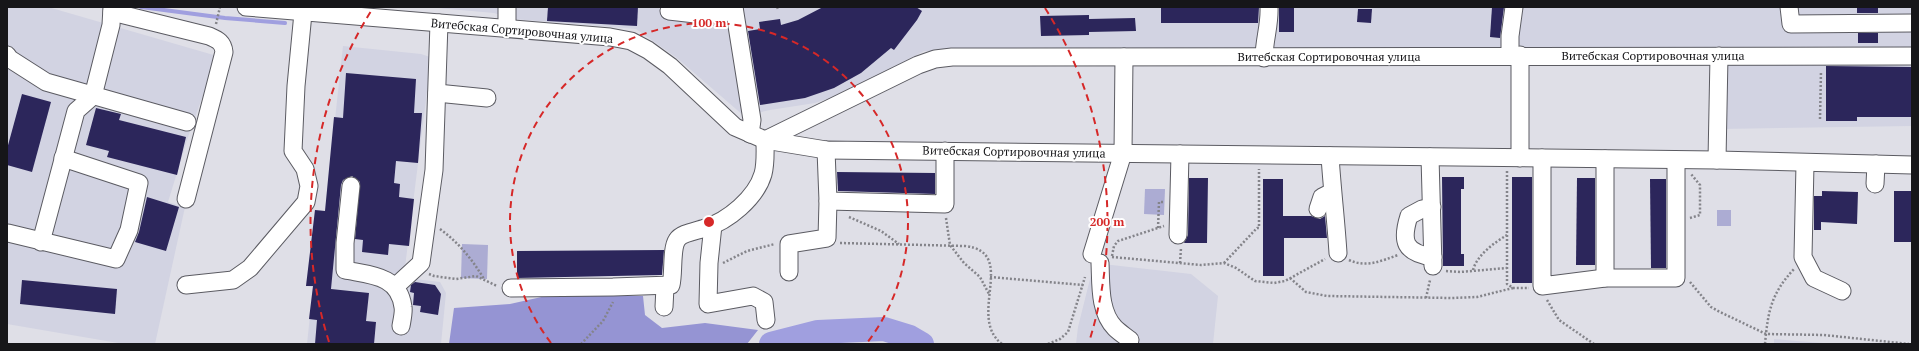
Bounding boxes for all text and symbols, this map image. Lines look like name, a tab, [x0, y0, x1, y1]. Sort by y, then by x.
street label: Витебская Сортировочная улица	[430, 15, 614, 46]
text: 100 m	[692, 15, 726, 30]
street label: Витебская Сортировочная улица	[1561, 48, 1745, 63]
street label: Витебская Сортировочная улица	[1237, 49, 1421, 64]
street label: Витебская Сортировочная улица	[922, 142, 1106, 161]
text: 200 m	[1090, 214, 1124, 229]
centre of rings	[702, 215, 716, 229]

